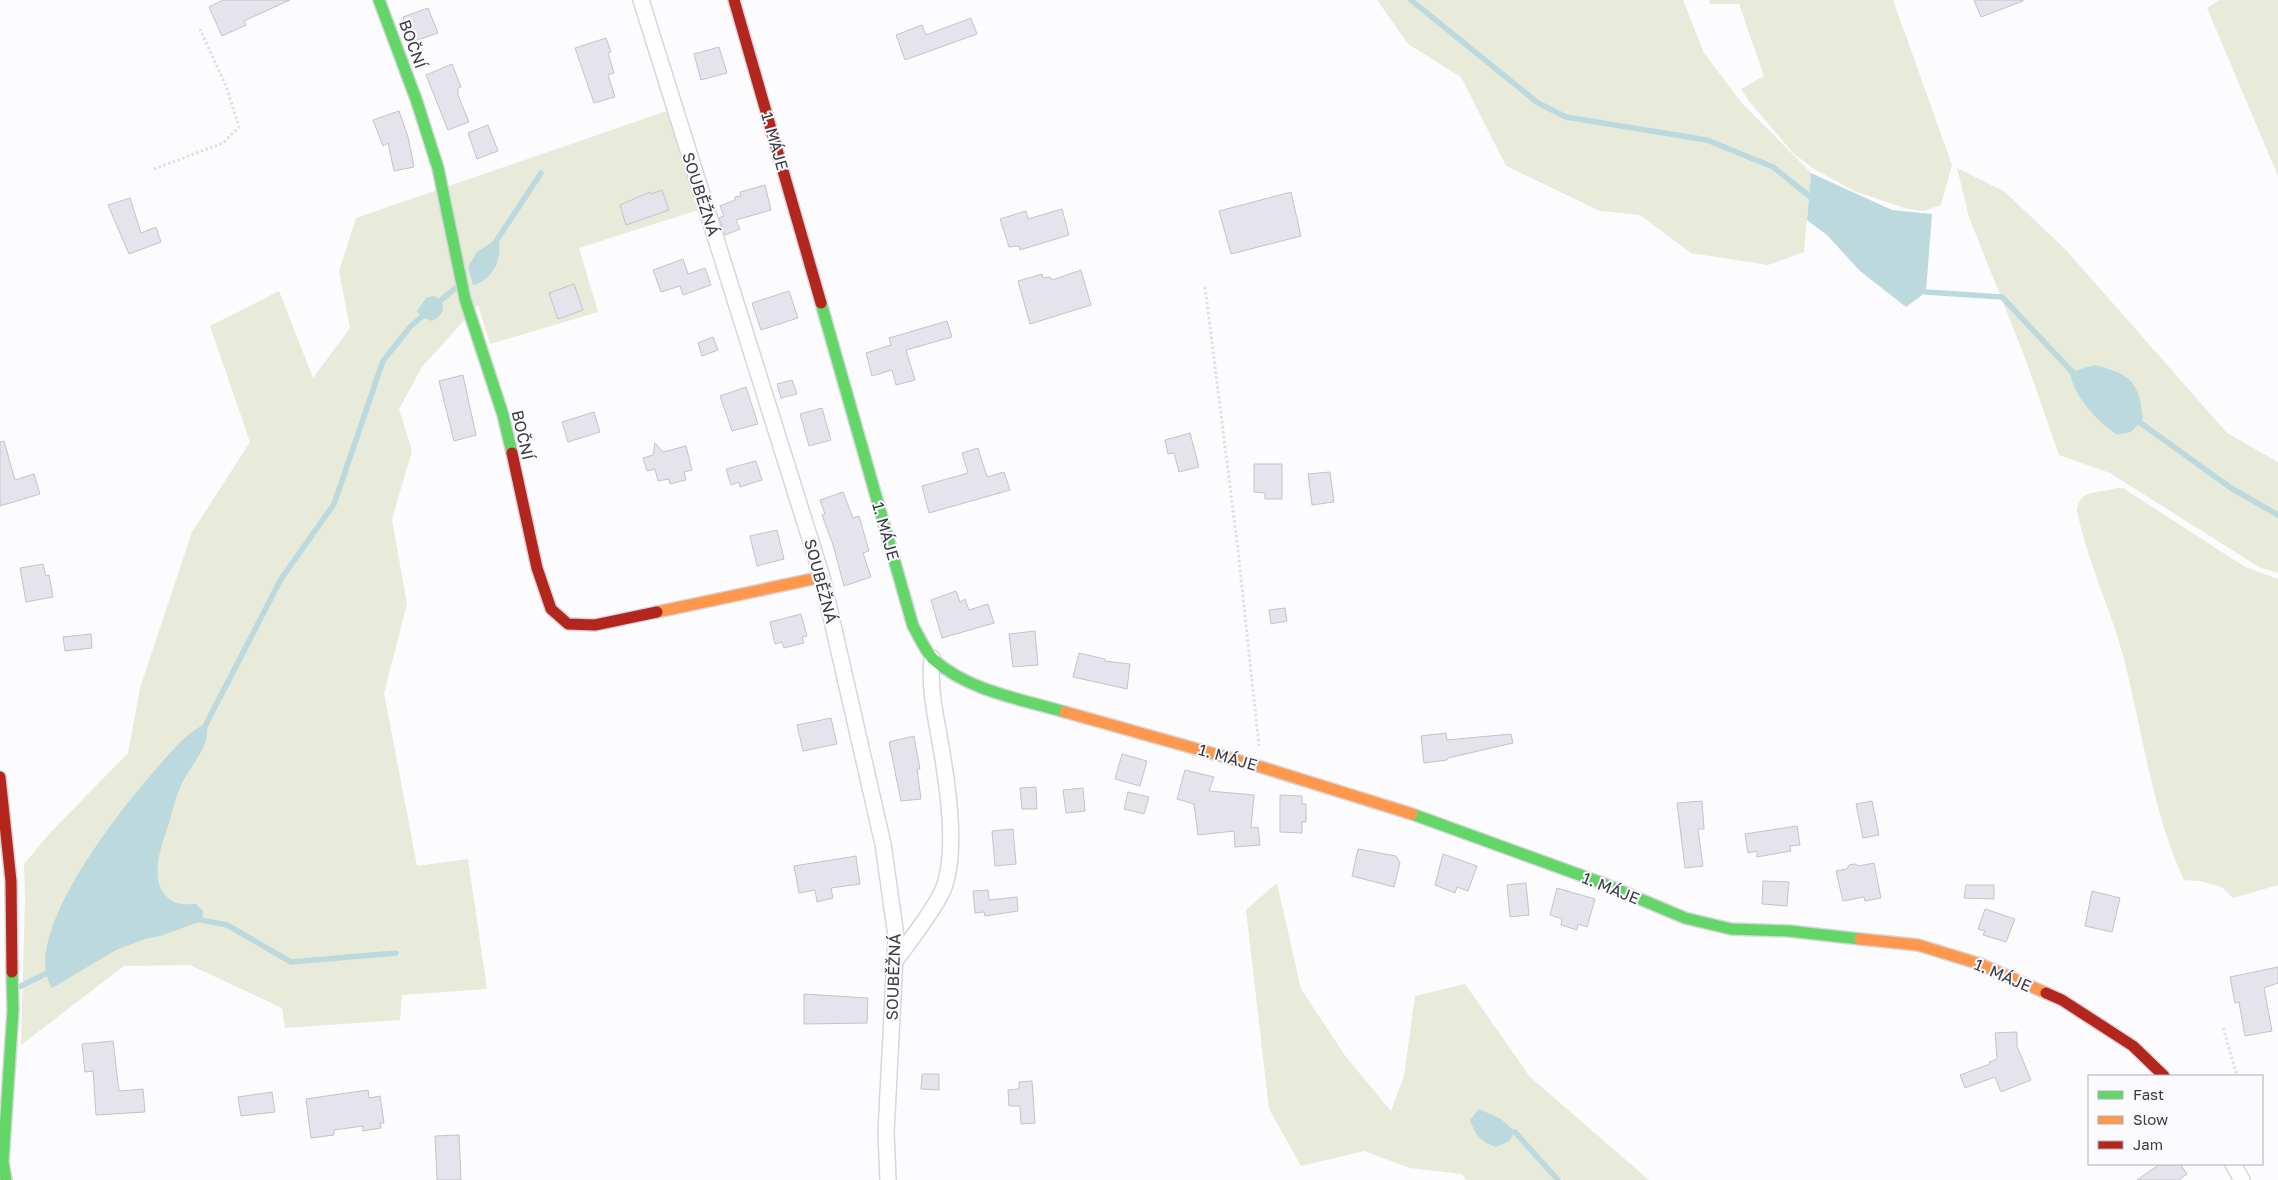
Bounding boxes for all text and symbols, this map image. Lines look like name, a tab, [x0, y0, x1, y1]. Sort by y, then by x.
street label: BOČNÍ	[395, 17, 431, 72]
street label: 1. MÁJE	[757, 109, 793, 173]
street label: SOUBĚŽNÁ	[678, 150, 724, 239]
street label: BOČNÍ	[508, 408, 539, 463]
street label: 1. MÁJE	[868, 499, 904, 563]
street label: SOUBĚŽNÁ	[800, 537, 842, 626]
street label: 1. MÁJE	[1196, 739, 1260, 775]
street label: 1. MÁJE	[1580, 868, 1642, 908]
street label: SOUBĚŽNÁ	[881, 933, 905, 1021]
street label: 1. MÁJE	[1972, 954, 2034, 996]
legend	[2088, 1075, 2263, 1165]
text: Fast	[2133, 1085, 2164, 1103]
text: Slow	[2133, 1110, 2168, 1128]
text: Jam	[2133, 1135, 2163, 1153]

